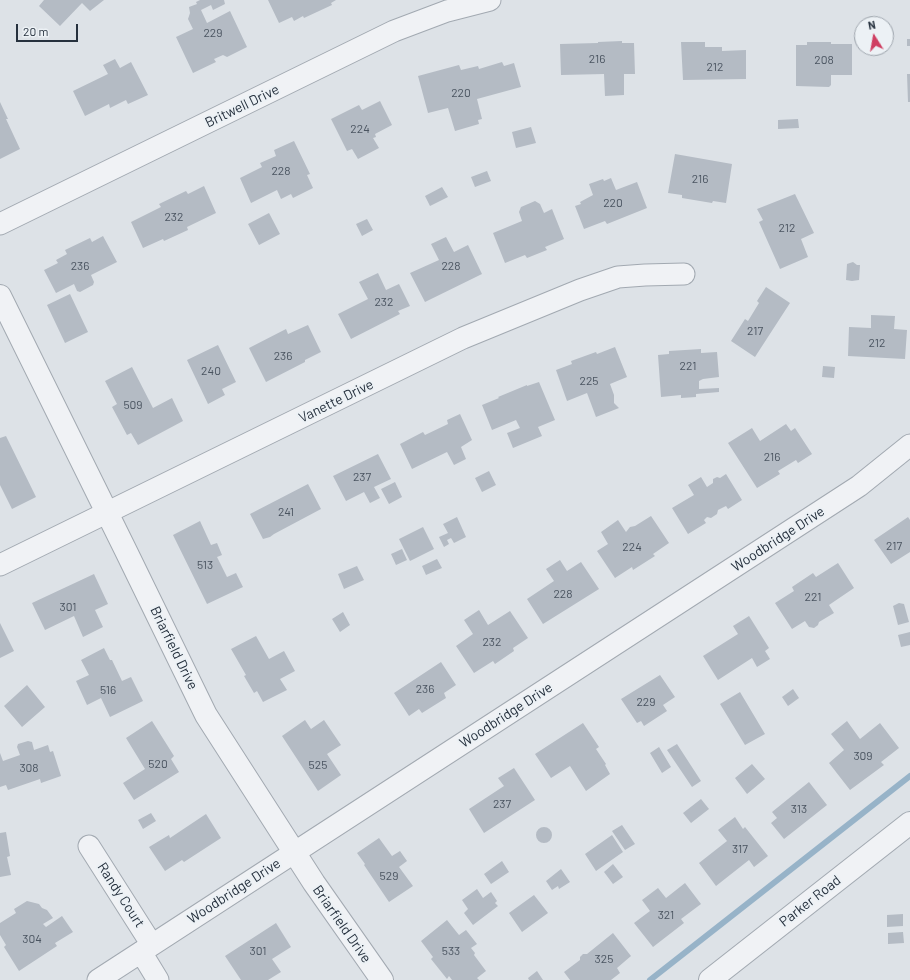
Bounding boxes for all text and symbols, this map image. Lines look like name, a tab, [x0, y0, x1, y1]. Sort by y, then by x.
scale bar	[18, 16, 80, 42]
north arrow	[854, 16, 894, 56]
text: N	[867, 18, 877, 32]
text: 20 m	[23, 24, 49, 38]
house number: 229	[203, 26, 223, 40]
house number: 216	[589, 52, 605, 66]
house number: 208	[814, 53, 834, 67]
house number: 212	[707, 60, 723, 74]
street label: Britwell Drive	[202, 81, 282, 131]
house number: 220	[451, 86, 471, 100]
house number: 224	[350, 122, 370, 136]
house number: 228	[271, 164, 291, 178]
house number: 216	[692, 172, 708, 186]
house number: 220	[603, 196, 623, 210]
house number: 232	[165, 210, 183, 224]
house number: 212	[779, 221, 795, 235]
house number: 236	[71, 259, 89, 273]
house number: 228	[441, 259, 461, 273]
house number: 232	[375, 295, 393, 309]
house number: 217	[747, 324, 763, 338]
house number: 212	[869, 336, 885, 350]
house number: 236	[274, 349, 292, 363]
house number: 221	[680, 359, 696, 373]
house number: 240	[201, 364, 221, 378]
house number: 225	[579, 374, 599, 388]
street label: Vanette Drive	[296, 376, 376, 426]
house number: 509	[123, 398, 143, 412]
house number: 216	[764, 450, 780, 464]
house number: 237	[353, 470, 371, 484]
street label: Woodbridge Drive	[728, 503, 828, 575]
house number: 241	[278, 505, 294, 519]
house number: 217	[886, 539, 902, 553]
house number: 224	[622, 540, 642, 554]
house number: 513	[197, 558, 213, 572]
house number: 228	[553, 587, 573, 601]
house number: 221	[805, 590, 821, 604]
house number: 301	[60, 600, 76, 614]
street label: Briarfield Drive	[147, 604, 201, 692]
house number: 232	[483, 635, 501, 649]
street label: Woodbridge Drive	[456, 679, 556, 751]
house number: 236	[416, 682, 434, 696]
house number: 516	[100, 683, 116, 697]
house number: 229	[636, 695, 656, 709]
house number: 309	[853, 749, 873, 763]
house number: 520	[148, 757, 168, 771]
house number: 525	[309, 758, 327, 772]
house number: 308	[19, 761, 39, 775]
house number: 237	[493, 797, 511, 811]
house number: 313	[791, 802, 807, 816]
house number: 317	[732, 842, 748, 856]
street label: Woodbridge Drive	[184, 855, 284, 927]
street label: Randy Court	[94, 859, 148, 931]
house number: 529	[380, 869, 398, 883]
street label: Parker Road	[776, 872, 844, 930]
street label: Briarfield Drive	[309, 882, 375, 966]
house number: 321	[658, 908, 674, 922]
house number: 304	[22, 932, 42, 946]
house number: 301	[250, 944, 266, 958]
house number: 533	[442, 944, 460, 958]
house number: 325	[595, 952, 613, 966]

